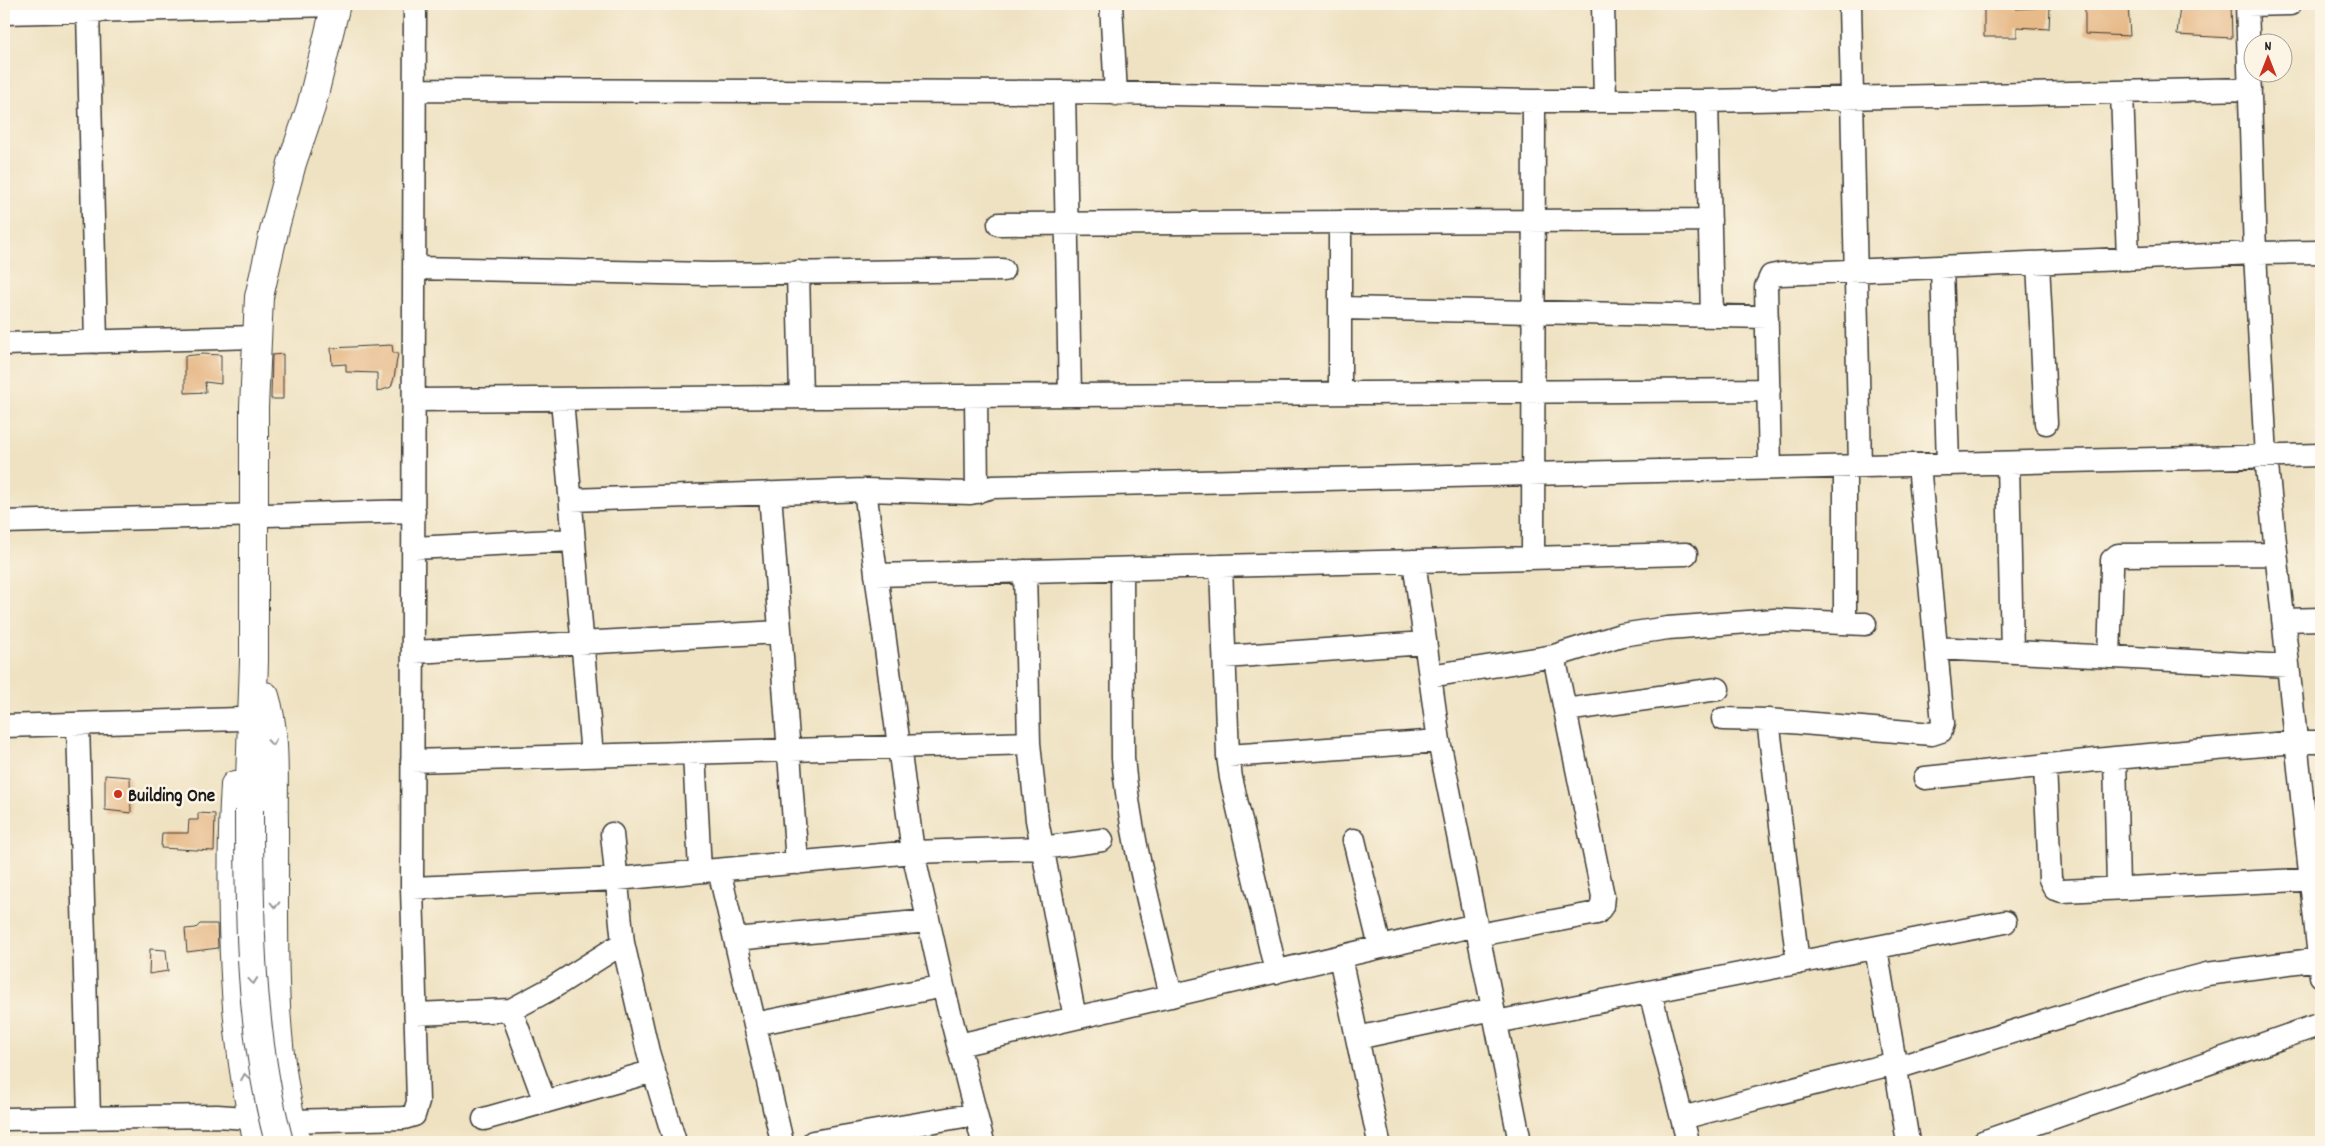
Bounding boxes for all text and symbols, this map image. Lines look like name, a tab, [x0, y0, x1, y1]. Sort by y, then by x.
north arrow	[2242, 32, 2292, 82]
text: N	[2265, 37, 2272, 57]
one-way arrow	[266, 739, 277, 747]
place label: Building One	[128, 784, 215, 811]
marker: Building One	[112, 788, 124, 800]
one-way arrow	[270, 901, 280, 909]
one-way arrow	[247, 977, 258, 985]
one-way arrow	[240, 1073, 250, 1082]

